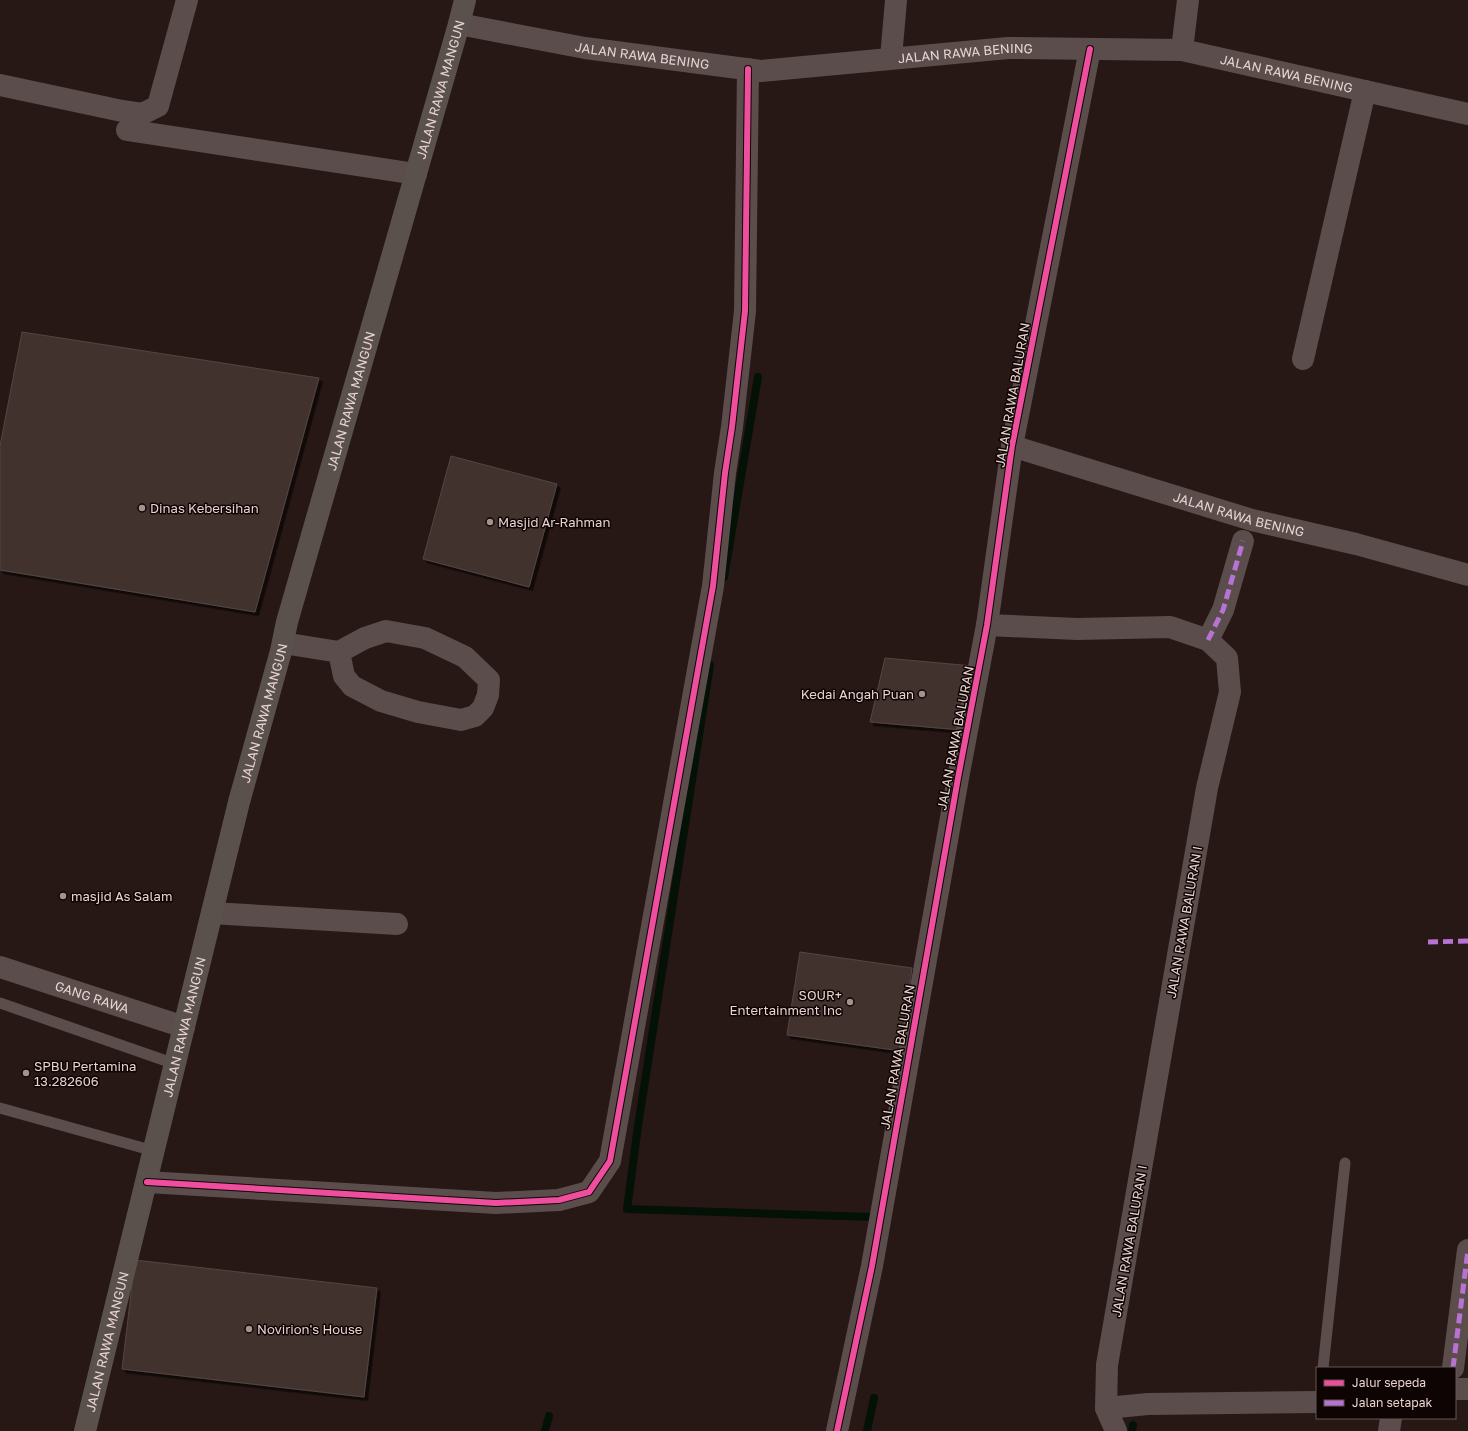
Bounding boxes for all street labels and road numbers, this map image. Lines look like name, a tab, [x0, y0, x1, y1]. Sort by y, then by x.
street label: JALAN RAWA MANGUN	[413, 18, 468, 161]
street label: JALAN RAWA BENING	[574, 38, 710, 72]
street label: JALAN RAWA BENING	[897, 40, 1033, 66]
street label: JALAN RAWA BENING	[1219, 51, 1354, 96]
street label: JALAN RAWA BALURAN	[991, 321, 1033, 469]
street label: JALAN RAWA MANGUN	[323, 329, 378, 472]
street label: JALAN RAWA BENING	[1171, 488, 1306, 540]
street label: JALAN RAWA MANGUN	[237, 642, 290, 784]
street label: JALAN RAWA BALURAN	[933, 664, 977, 812]
street label: JALAN RAWA BALURAN I	[1163, 845, 1205, 999]
street label: JALAN RAWA MANGUN	[159, 955, 209, 1099]
street label: GANG RAWA	[53, 978, 132, 1017]
street label: JALAN RAWA BALURAN	[876, 983, 918, 1131]
street label: JALAN RAWA BALURAN I	[1108, 1164, 1150, 1318]
street label: JALAN RAWA MANGUN	[82, 1270, 132, 1413]

